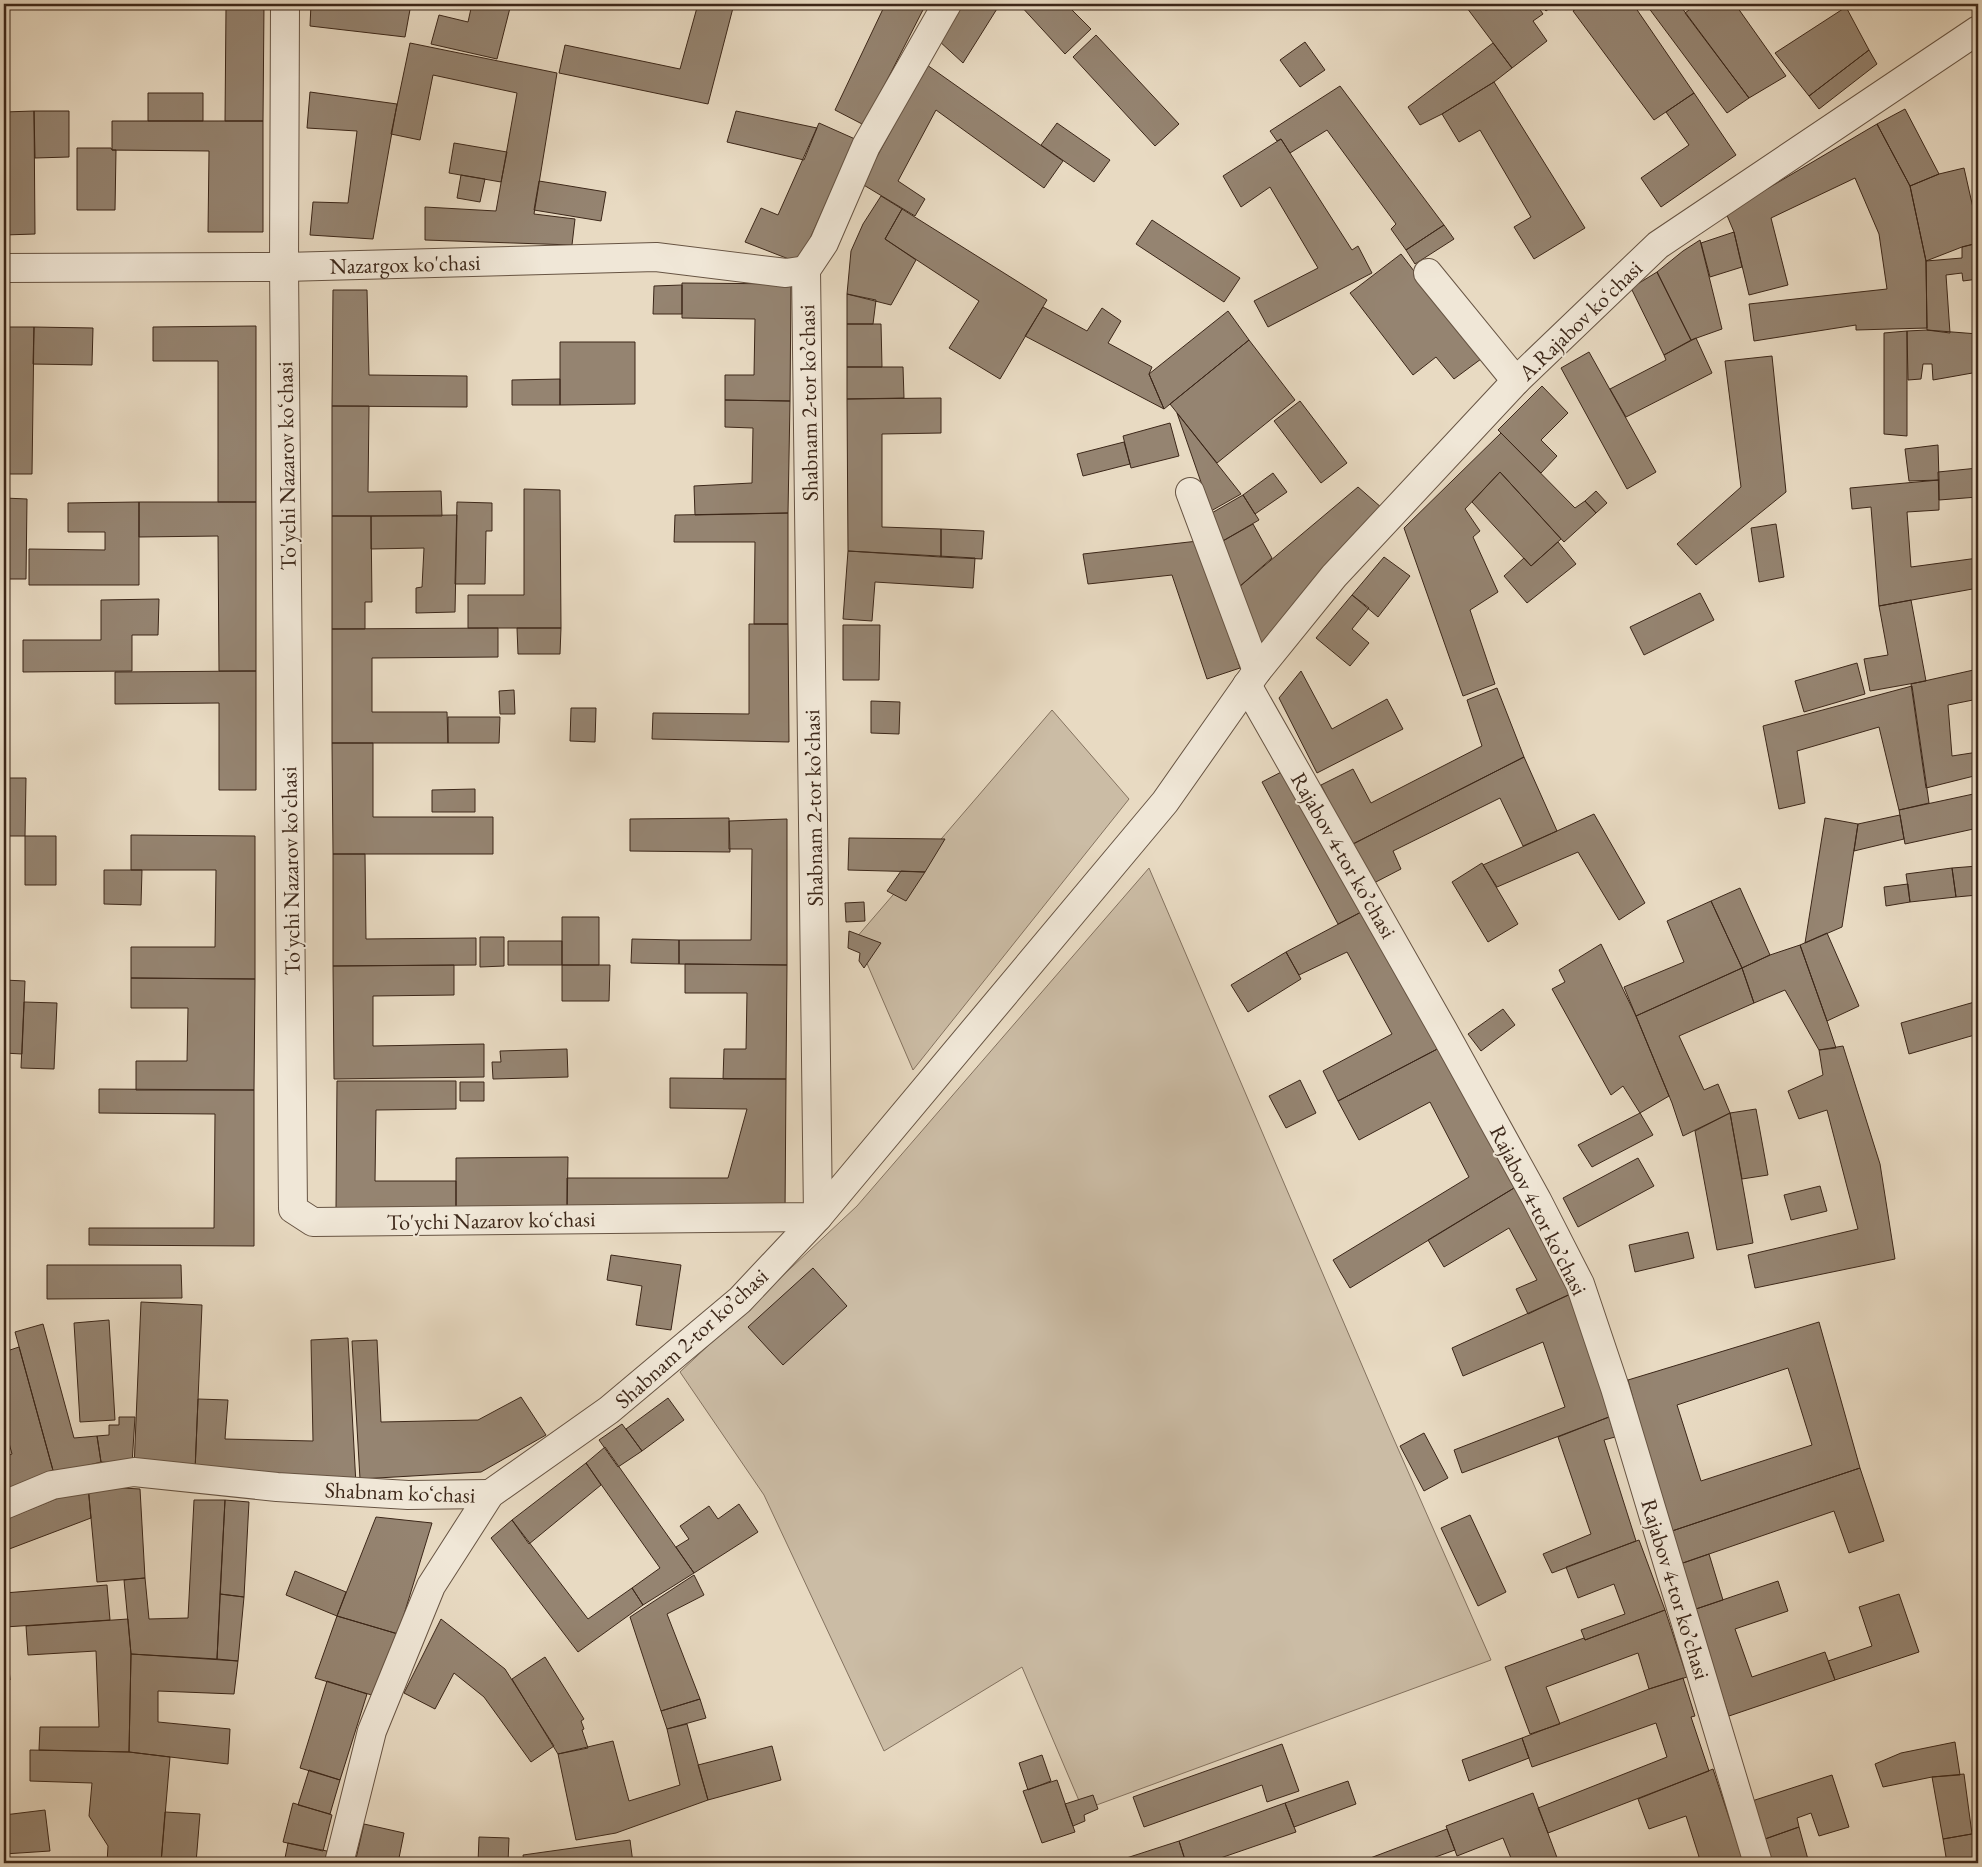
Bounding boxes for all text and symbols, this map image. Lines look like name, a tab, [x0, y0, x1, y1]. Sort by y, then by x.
street label: Nazargox ko'chasi	[329, 248, 481, 281]
street label: A.Rajabov koʻchasi	[1512, 254, 1648, 388]
street label: Shabnam 2-tor koʼchasi	[792, 304, 825, 502]
street label: To'ychi Nazarov koʻchasi	[270, 361, 303, 571]
street label: Shabnam 2-tor koʼchasi	[797, 709, 830, 907]
street label: To'ychi Nazarov koʻchasi	[274, 766, 307, 976]
street label: Rajabov 4-tor koʼchasi	[1284, 767, 1403, 944]
street label: Rajabov 4-tor koʼchasi	[1483, 1120, 1594, 1300]
street label: To'ychi Nazarov koʻchasi	[386, 1204, 596, 1237]
street label: Shabnam 2-tor koʼchasi	[608, 1262, 774, 1415]
street label: Shabnam koʻchasi	[324, 1475, 476, 1510]
street label: Rajabov 4-tor koʼchasi	[1634, 1495, 1717, 1683]

